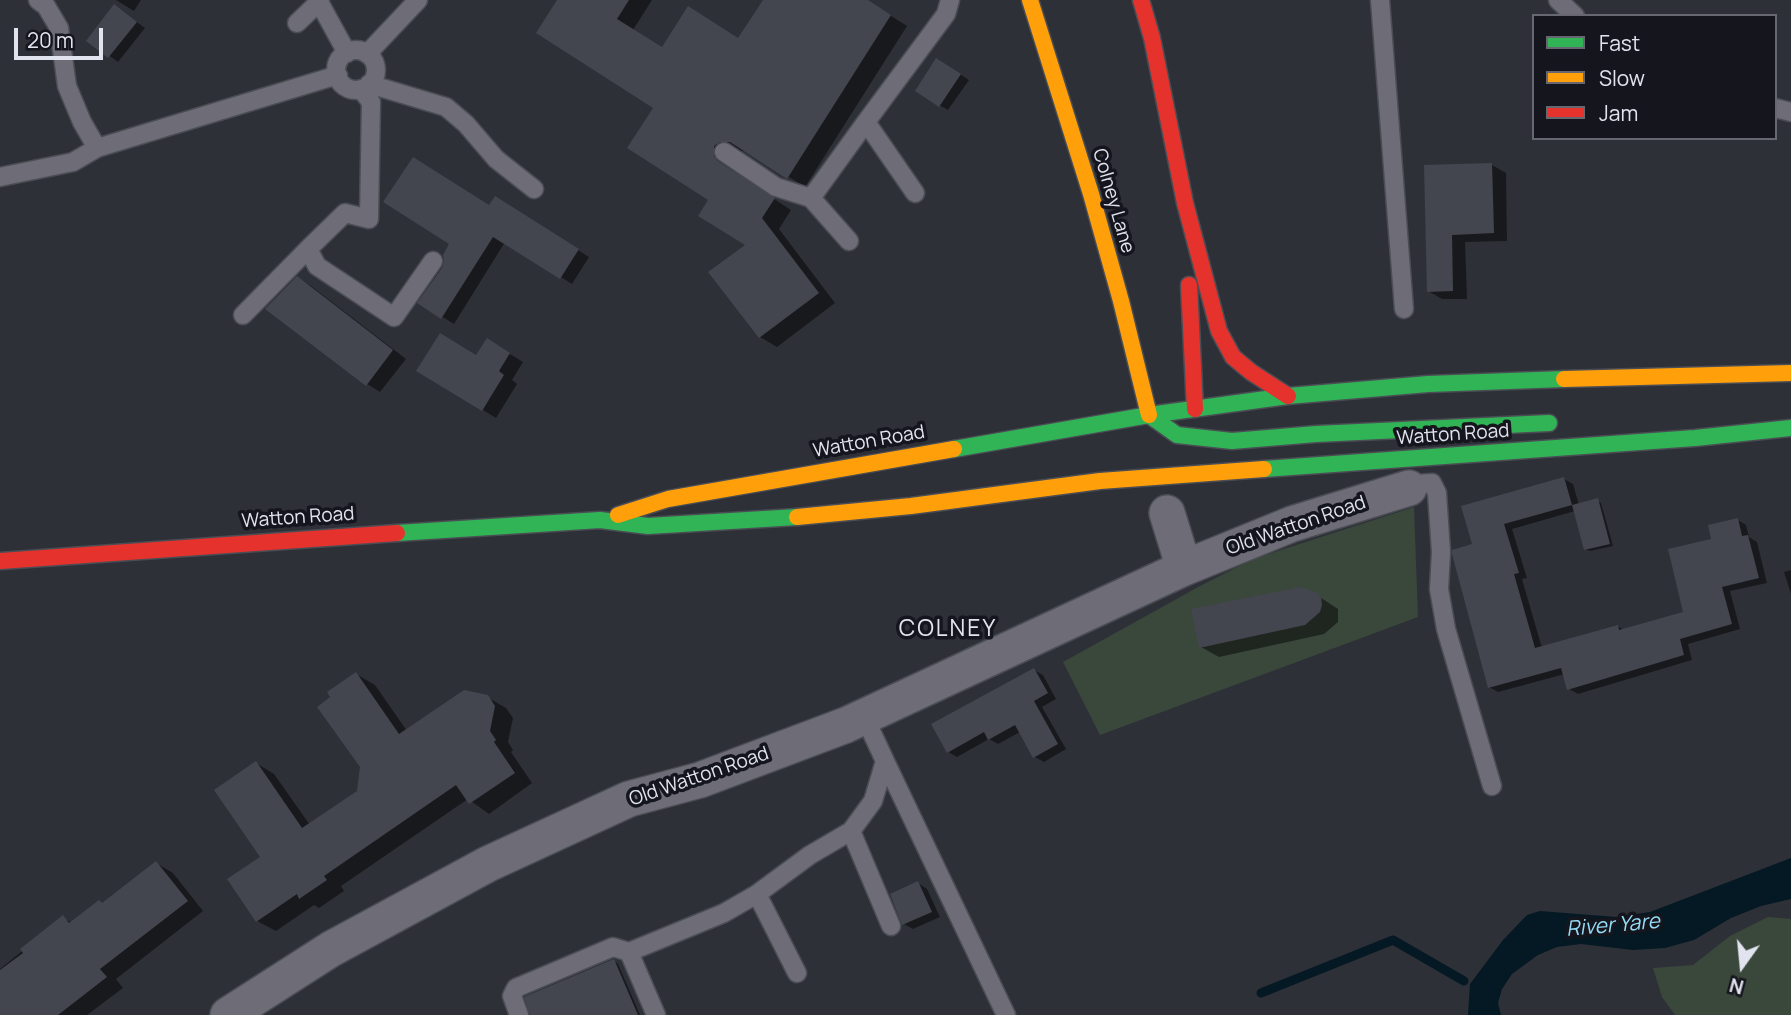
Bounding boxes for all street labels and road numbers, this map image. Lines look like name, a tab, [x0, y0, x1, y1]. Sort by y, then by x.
street label: Colney Lane	[1087, 146, 1139, 256]
street label: Watton Road	[1396, 420, 1510, 450]
street label: Watton Road	[811, 421, 927, 463]
street label: Old Watton Road	[1223, 491, 1369, 561]
street label: Watton Road	[241, 503, 355, 533]
street label: Old Watton Road	[626, 742, 772, 812]

